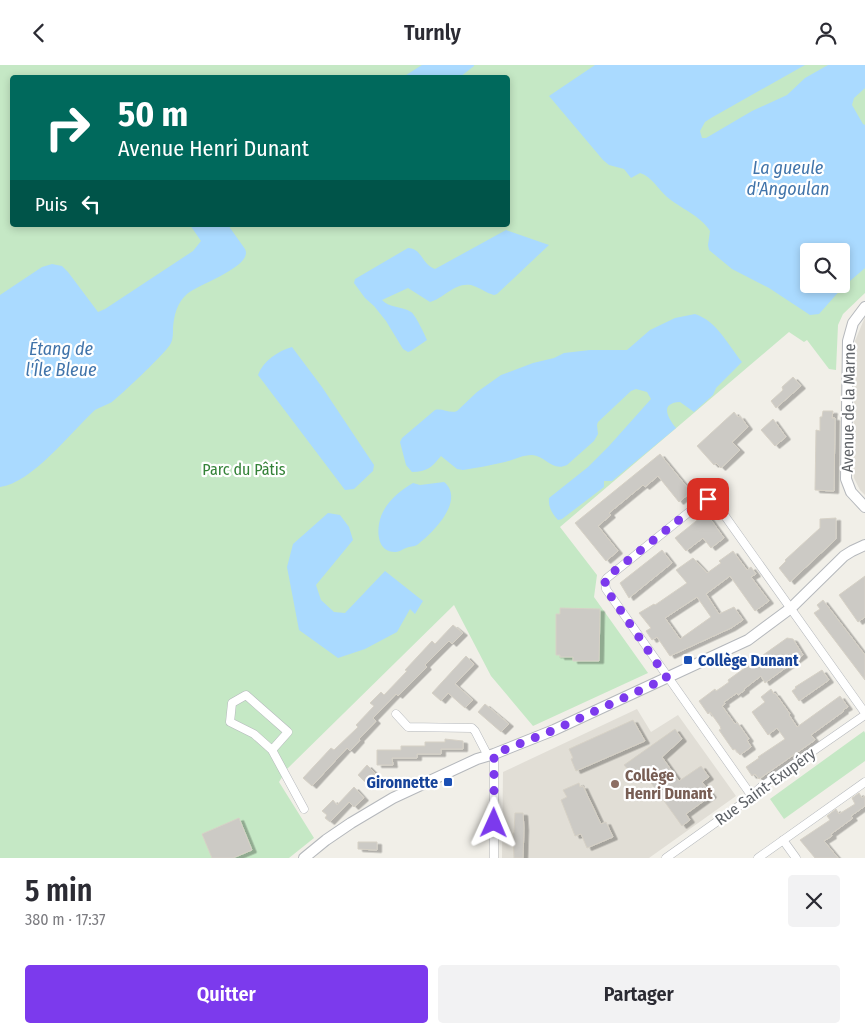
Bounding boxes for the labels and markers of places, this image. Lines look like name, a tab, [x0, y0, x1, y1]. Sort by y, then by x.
pin	[687, 478, 729, 520]
place label: Collège Dunant	[698, 651, 799, 670]
marker: Collège Dunant	[682, 654, 694, 666]
place label: Collège Henri Dunant	[625, 766, 713, 803]
place label: Gironnette	[366, 773, 438, 792]
marker: Gironnette	[442, 776, 454, 788]
marker: Collège Henri Dunant	[609, 778, 621, 790]

